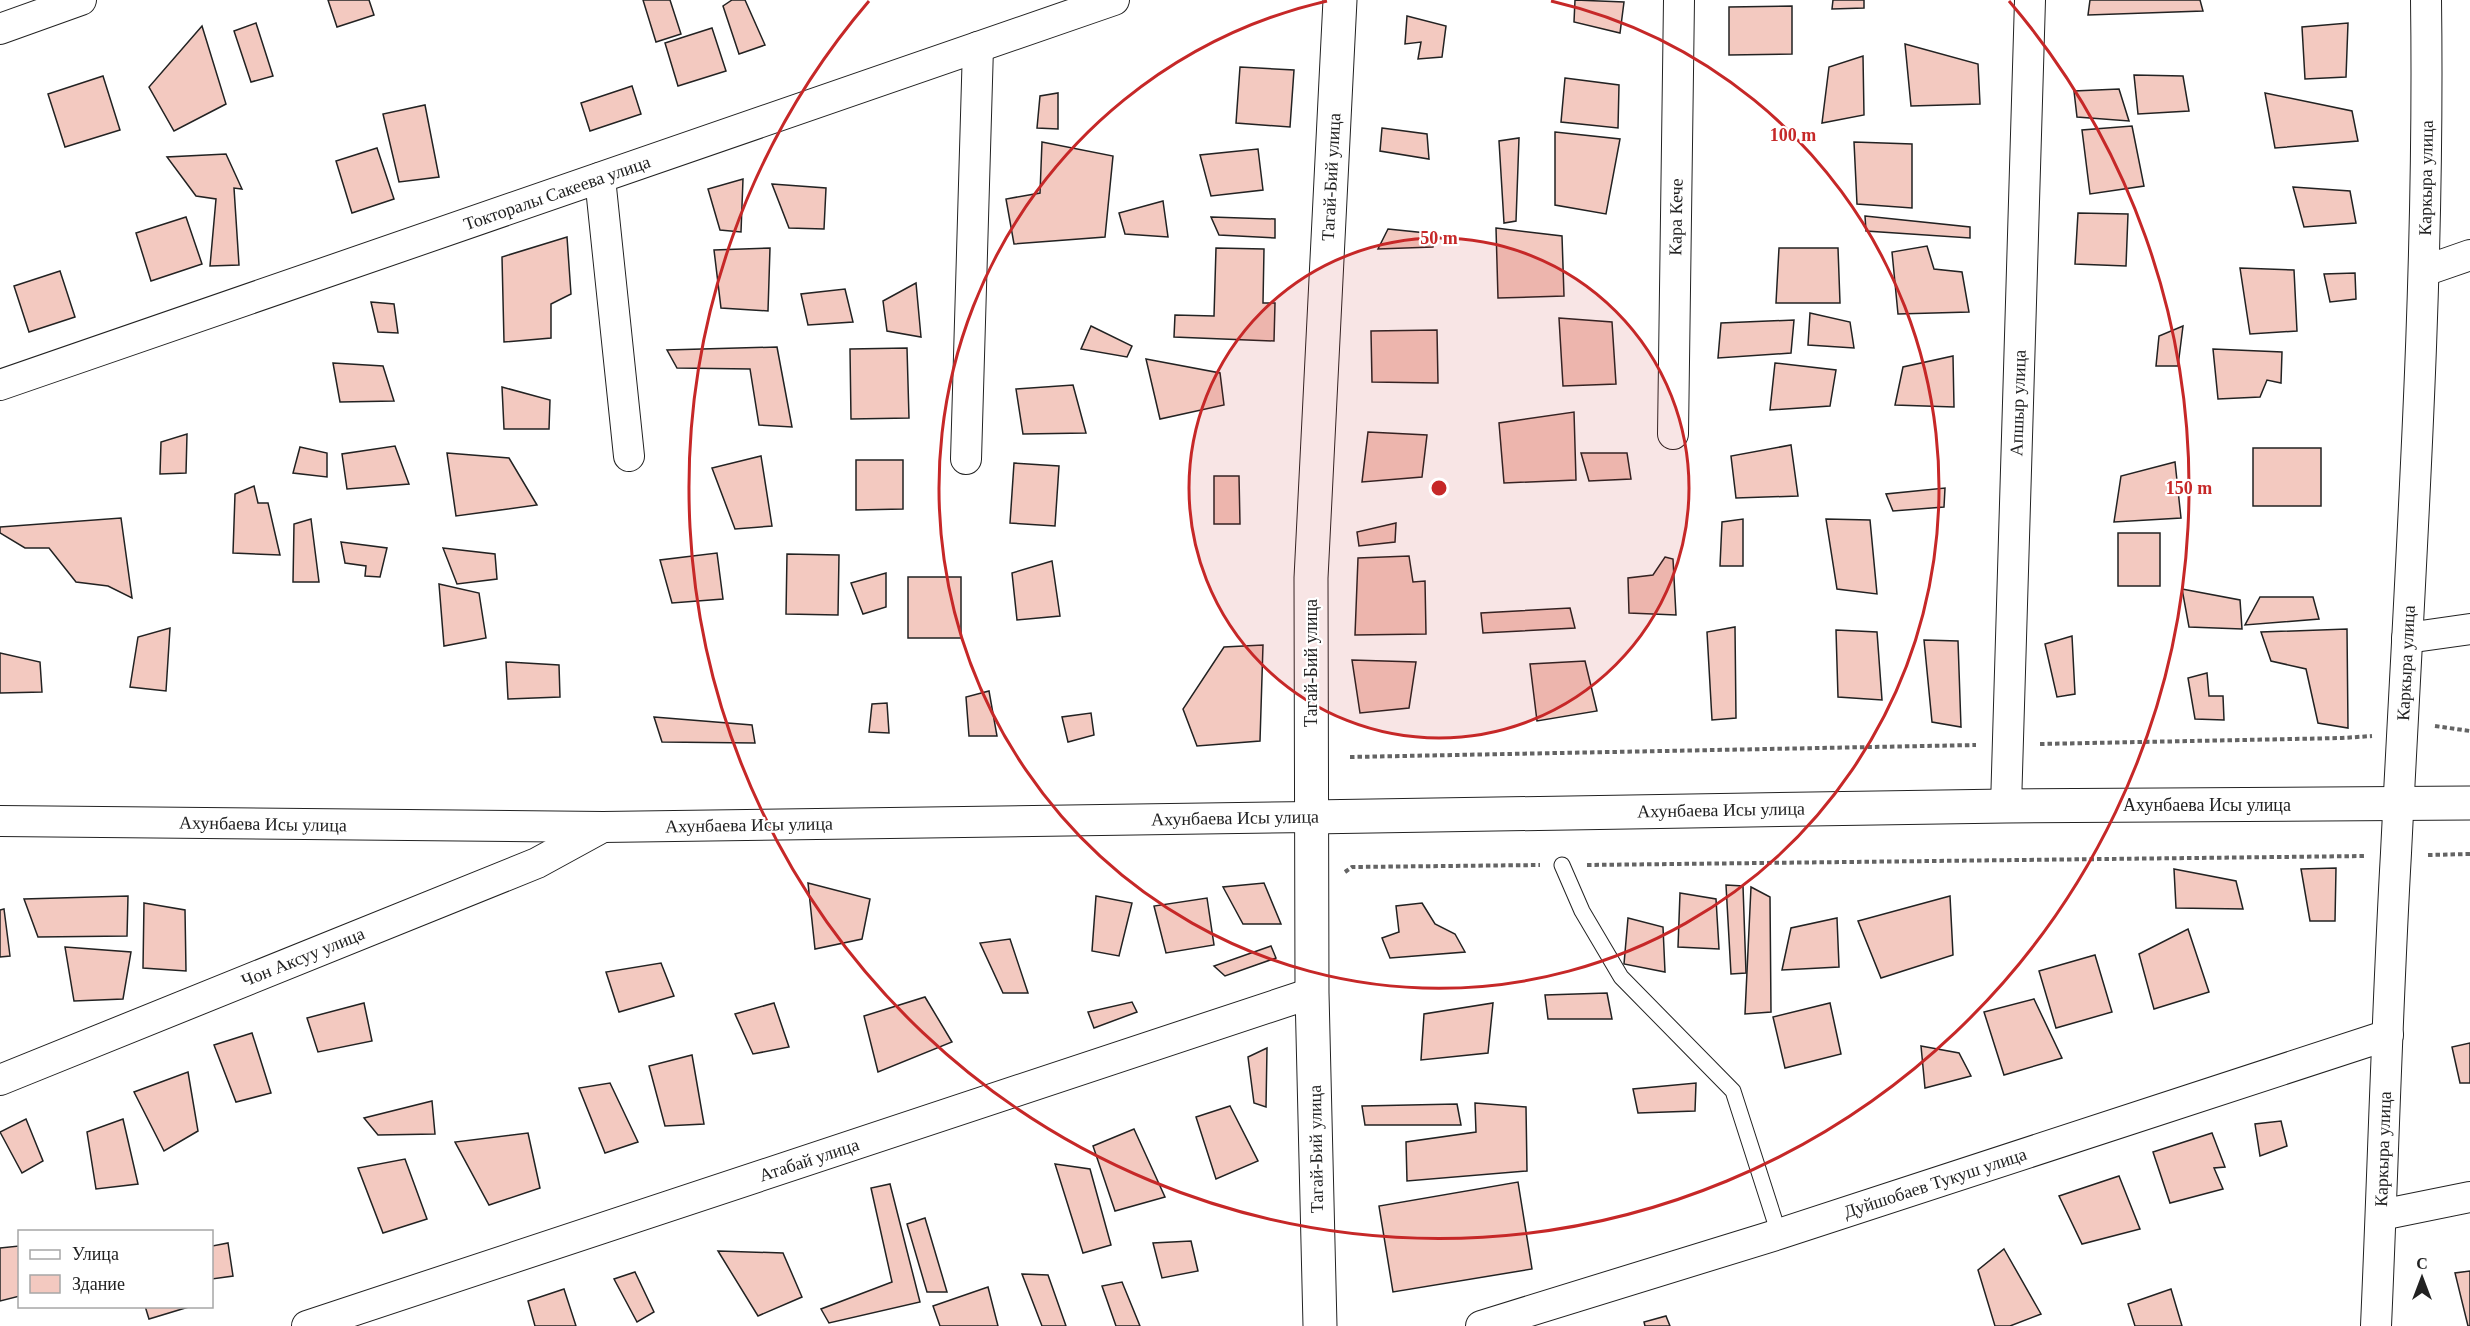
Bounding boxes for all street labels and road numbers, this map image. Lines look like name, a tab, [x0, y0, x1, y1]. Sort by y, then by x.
street label: Тагай-Бий улица	[1318, 113, 1344, 241]
street label: Каркыра улица	[2415, 120, 2437, 236]
street label: Токторалы Сакеева улица	[461, 152, 653, 234]
street label: Кара Кече	[1665, 178, 1687, 256]
street label: Апшыр улица	[2006, 349, 2030, 457]
street label: Тагай-Бий улица	[1301, 599, 1321, 727]
street label: Каркыра улица	[2393, 605, 2419, 721]
street label: Ахунбаева Исы улица	[2123, 795, 2291, 815]
street label: Ахунбаева Исы улица	[1637, 799, 1805, 821]
street label: Ахунбаева Исы улица	[1151, 807, 1319, 829]
street label: Ахунбаева Исы улица	[179, 813, 347, 835]
street label: Ахунбаева Исы улица	[665, 814, 833, 836]
street label: Чон Аксуу улица	[239, 923, 367, 991]
street label: Тагай-Бий улица	[1305, 1085, 1327, 1213]
street label: Каркыра улица	[2371, 1091, 2395, 1207]
street label: Атабай улица	[756, 1134, 862, 1186]
street label: Дуйшобаев Тукуш улица	[1841, 1144, 2029, 1222]

